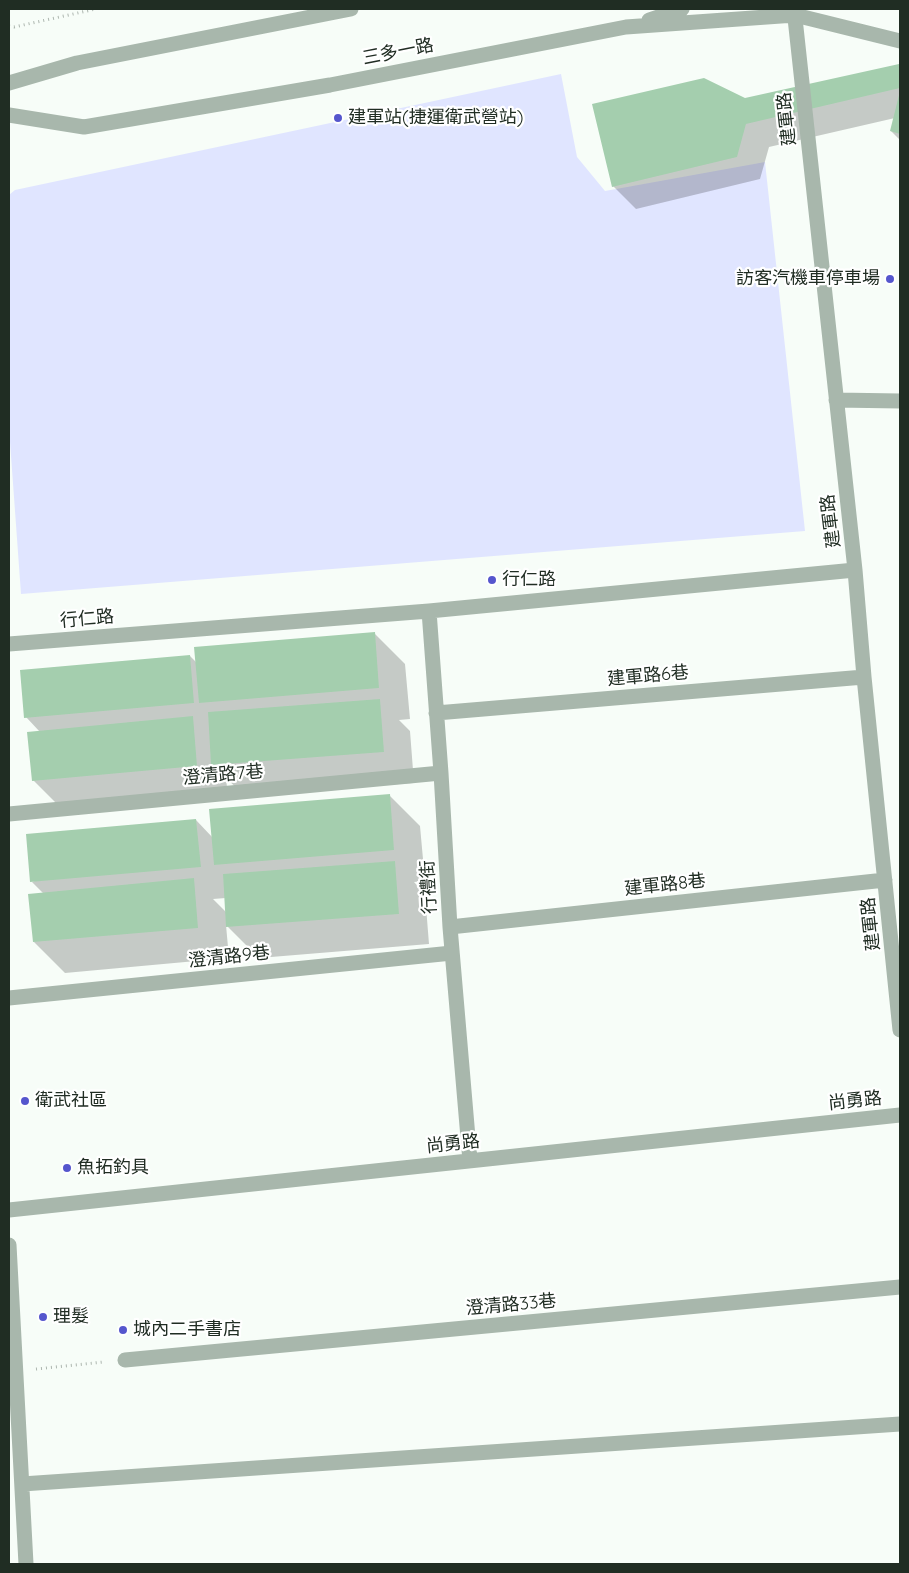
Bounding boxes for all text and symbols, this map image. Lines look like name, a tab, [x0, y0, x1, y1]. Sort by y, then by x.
street label: 三多一路	[361, 35, 435, 69]
street label: 建軍路	[773, 91, 801, 147]
place label: 建軍站(捷運衛武營站)	[348, 107, 523, 129]
marker: 建軍站(捷運衛武營站)	[332, 112, 344, 124]
place label: 訪客汽機車停車場	[736, 268, 880, 290]
marker: 訪客汽機車停車場	[884, 273, 896, 285]
street label: 建軍路	[817, 493, 845, 549]
place label: 行仁路	[502, 569, 556, 591]
marker: 行仁路	[486, 574, 498, 586]
street label: 行仁路	[59, 606, 115, 632]
street label: 建軍路6巷	[606, 662, 690, 690]
street label: 澄清路7巷	[182, 761, 264, 789]
street label: 行禮街	[417, 859, 441, 915]
street label: 建軍路8巷	[623, 870, 707, 900]
street label: 建軍路	[857, 896, 885, 952]
street label: 澄清路9巷	[187, 942, 271, 972]
street label: 尚勇路	[827, 1087, 883, 1115]
place label: 衛武社區	[35, 1090, 107, 1112]
marker: 衛武社區	[19, 1095, 31, 1107]
street label: 尚勇路	[425, 1130, 481, 1158]
place label: 魚拓釣具	[77, 1157, 149, 1179]
marker: 魚拓釣具	[61, 1162, 73, 1174]
street label: 澄清路33巷	[465, 1290, 557, 1320]
place label: 理髮	[53, 1306, 89, 1328]
marker: 理髮	[37, 1311, 49, 1323]
place label: 城內二手書店	[133, 1319, 241, 1341]
marker: 城內二手書店	[117, 1324, 129, 1336]

